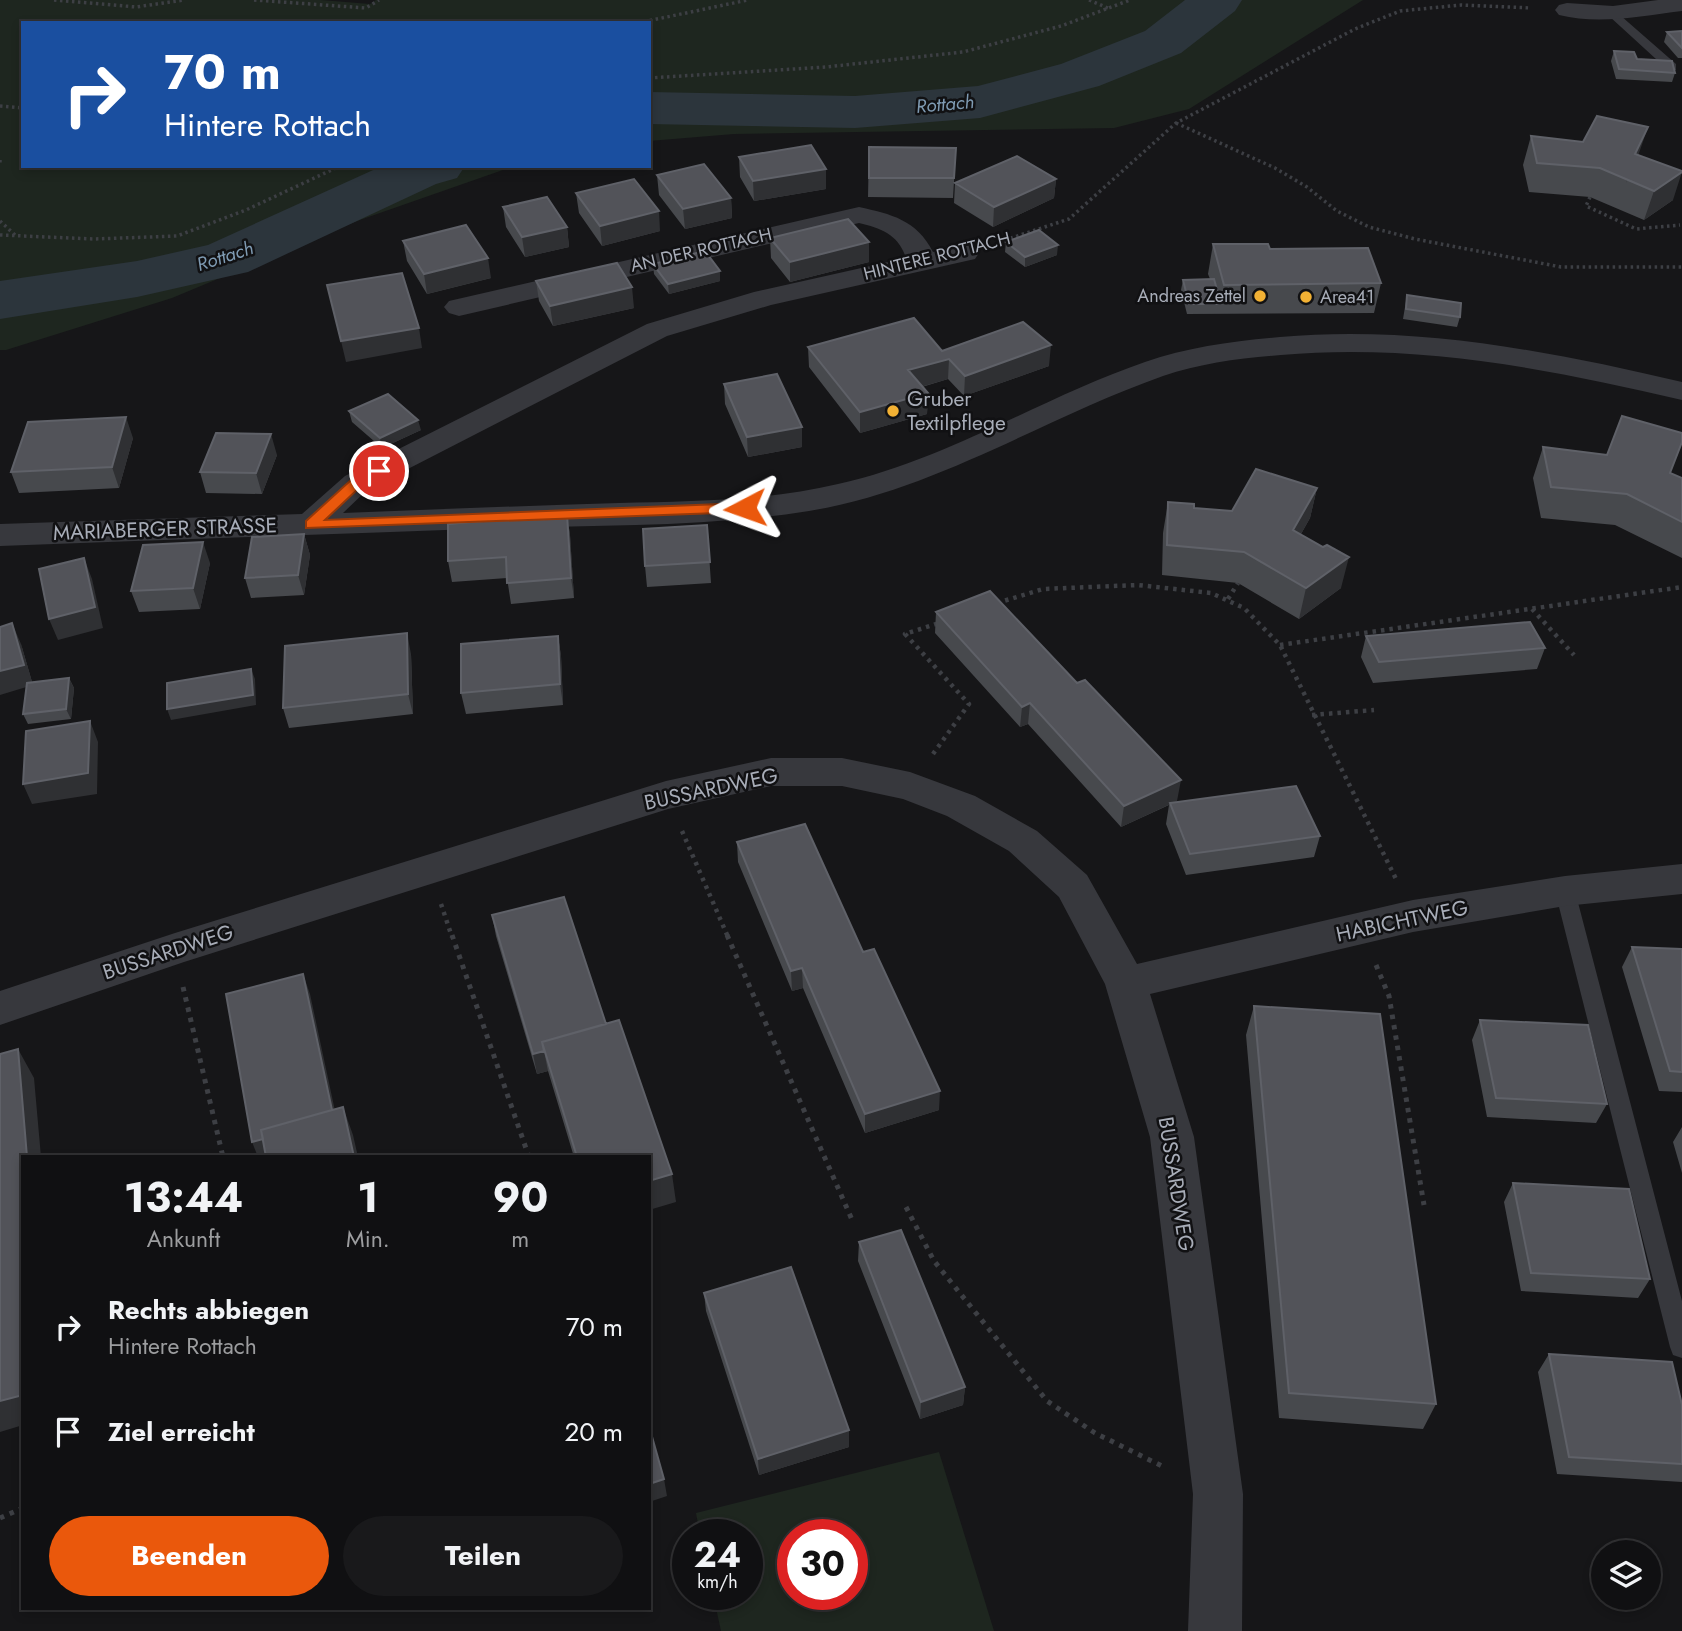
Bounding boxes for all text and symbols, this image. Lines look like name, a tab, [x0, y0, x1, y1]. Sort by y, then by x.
text: 70 m	[164, 37, 281, 107]
icon: right	[49, 49, 140, 140]
water label: Rottach	[915, 88, 975, 120]
text: Hintere Rottach	[164, 102, 371, 148]
street label: AN DER ROTTACH	[628, 221, 774, 279]
street label: HINTERE ROTTACH	[861, 225, 1013, 287]
water label: Rottach	[193, 234, 257, 278]
place label: Andreas Zettel	[1137, 283, 1246, 309]
place label: Area41	[1320, 284, 1374, 310]
marker: Andreas Zettel	[1252, 288, 1268, 304]
marker: Area41	[1298, 289, 1314, 305]
place label: Gruber Textilpflege	[907, 384, 1006, 438]
marker: Gruber Textilpflege	[885, 403, 901, 419]
pin	[349, 441, 409, 501]
icon: arrive	[360, 452, 398, 490]
position arrow	[708, 471, 782, 545]
street label: MARIABERGER STRASSE	[53, 510, 277, 548]
street label: BUSSARDWEG	[641, 760, 781, 818]
street label: HABICHTWEG	[1333, 892, 1471, 950]
street label: BUSSARDWEG	[99, 917, 237, 987]
street label: BUSSARDWEG	[1151, 1115, 1201, 1253]
text: 13:44	[124, 1167, 243, 1228]
text: 1	[357, 1167, 379, 1228]
text: 90	[492, 1167, 548, 1228]
text: Ankunft	[147, 1222, 220, 1256]
text: Min.	[346, 1222, 390, 1256]
text: m	[511, 1222, 529, 1256]
text: Rechts abbiegen	[108, 1291, 309, 1329]
icon: right	[49, 1308, 87, 1346]
text: 70 m	[566, 1308, 623, 1346]
text: Hintere Rottach	[108, 1329, 257, 1363]
icon: arrive	[49, 1413, 87, 1451]
text: Ziel erreicht	[108, 1413, 255, 1451]
text: 20 m	[565, 1413, 623, 1451]
button: Beenden	[49, 1516, 329, 1596]
button: Teilen	[343, 1516, 623, 1596]
speed limit sign: 30	[777, 1519, 868, 1610]
text: 24	[694, 1530, 741, 1580]
map controls	[1591, 1540, 1661, 1610]
button: layers	[1591, 1540, 1661, 1610]
text: km/h	[697, 1569, 738, 1595]

